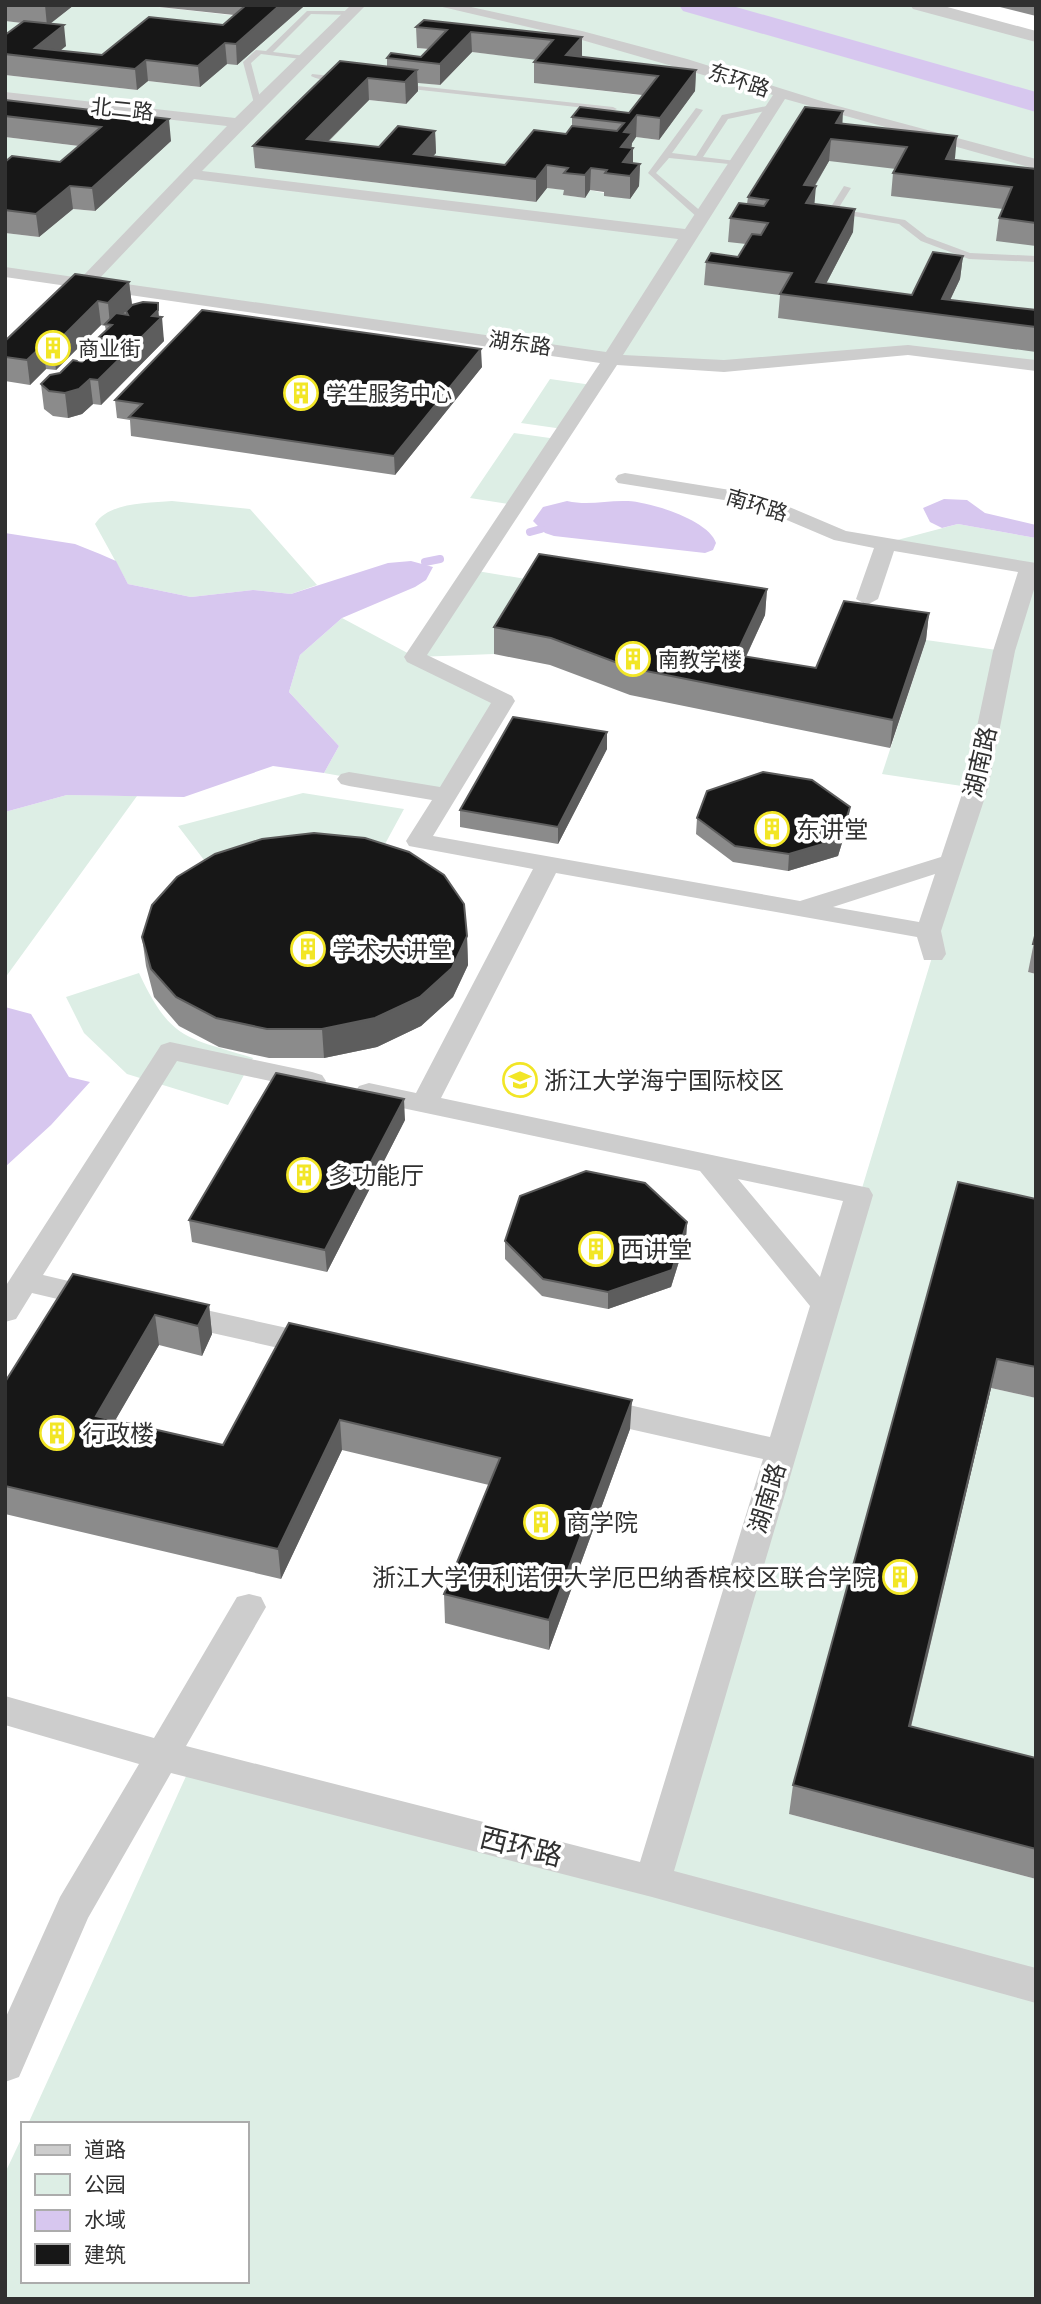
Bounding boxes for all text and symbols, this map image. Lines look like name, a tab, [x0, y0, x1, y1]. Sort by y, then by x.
street label: 东环路	[705, 58, 773, 102]
street label: 北二路	[89, 93, 155, 125]
street label: 湖东路	[487, 326, 553, 360]
building icon: 商业街	[34, 329, 72, 367]
place label: 商业街	[78, 336, 141, 361]
building icon: 学生服务中心	[282, 374, 320, 412]
place label: 学生服务中心	[326, 381, 452, 406]
street label: 南环路	[723, 484, 791, 526]
building icon: 南教学楼	[614, 640, 652, 678]
place label: 南教学楼	[658, 647, 742, 672]
street label: 湖南路	[958, 724, 1002, 800]
building icon: 东讲堂	[753, 810, 791, 848]
place label: 东讲堂	[796, 815, 868, 844]
building icon: 学术大讲堂	[289, 930, 327, 968]
place label: 学术大讲堂	[332, 935, 452, 964]
school or university icon: 浙江大学海宁国际校区	[501, 1061, 539, 1099]
place label: 浙江大学海宁国际校区	[544, 1066, 784, 1095]
building icon: 多功能厅	[285, 1156, 323, 1194]
place label: 多功能厅	[328, 1161, 424, 1190]
building icon: 西讲堂	[577, 1230, 615, 1268]
place label: 西讲堂	[620, 1235, 692, 1264]
building icon: 行政楼	[38, 1414, 76, 1452]
place label: 行政楼	[82, 1419, 154, 1448]
street label: 湖南路	[743, 1459, 791, 1537]
building icon: 商学院	[522, 1503, 560, 1541]
place label: 商学院	[566, 1508, 638, 1537]
building icon: 浙江大学伊利诺伊大学厄巴纳香槟校区联合学院	[881, 1558, 919, 1596]
place label: 浙江大学伊利诺伊大学厄巴纳香槟校区联合学院	[372, 1563, 876, 1592]
street label: 西环路	[476, 1821, 566, 1873]
legend	[21, 2122, 248, 2283]
text: 道路	[84, 2137, 126, 2162]
text: 公园	[84, 2172, 126, 2197]
text: 水域	[84, 2207, 126, 2232]
text: 建筑	[84, 2242, 126, 2267]

